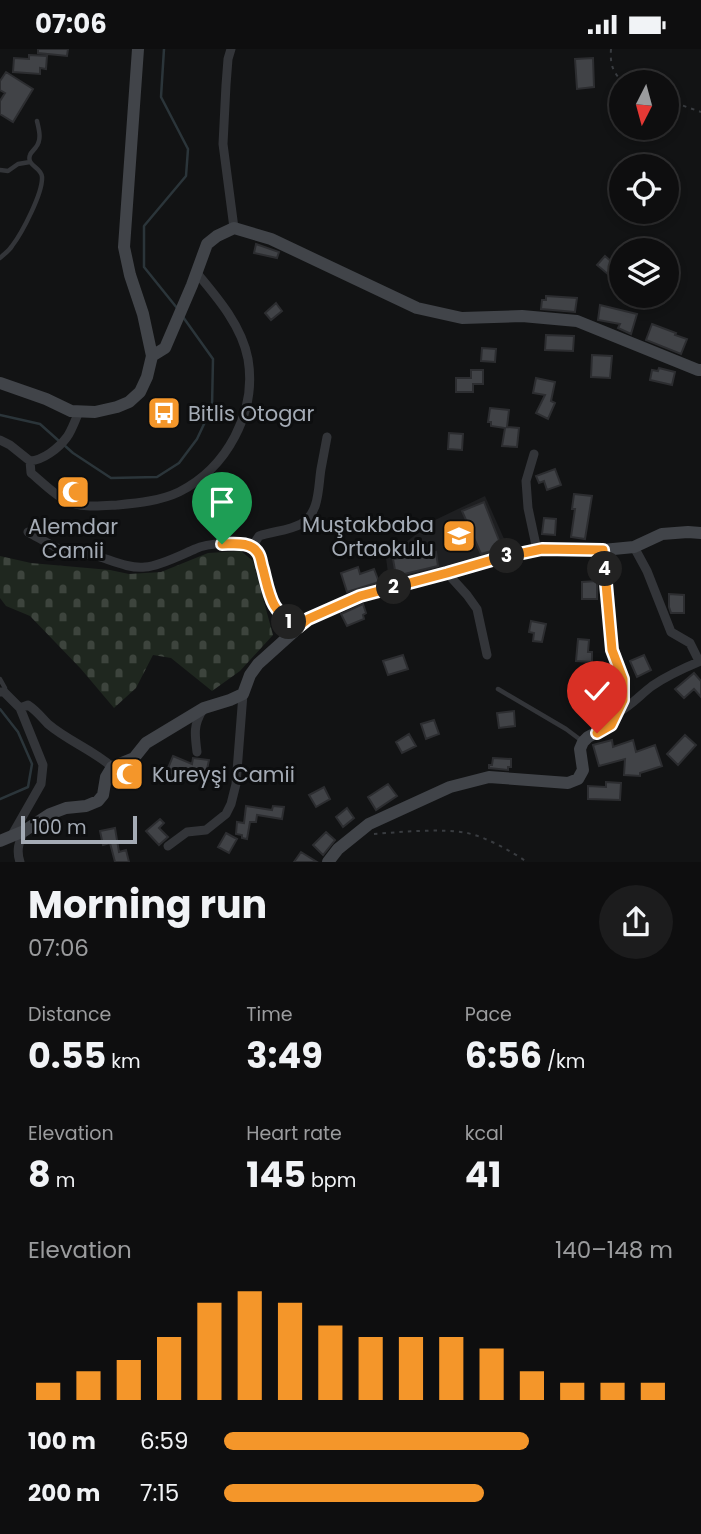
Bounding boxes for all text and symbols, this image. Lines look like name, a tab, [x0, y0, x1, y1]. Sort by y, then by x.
text: 07:06	[35, 6, 107, 42]
north arrow	[609, 70, 679, 140]
map controls	[609, 70, 679, 308]
button: locate	[609, 154, 679, 224]
button: layers	[609, 238, 679, 308]
bus stop icon: Bitlis Otogar	[145, 394, 183, 432]
place label: Bitlis Otogar	[188, 399, 315, 428]
pin	[192, 472, 252, 544]
mosque icon: Alemdar Camii	[54, 473, 92, 511]
icon: arrive	[203, 483, 241, 521]
place label: Muştakbaba Ortaokulu	[302, 510, 434, 563]
place label: Alemdar Camii	[28, 512, 118, 565]
school or university icon: Muştakbaba Ortaokulu	[440, 517, 478, 555]
pin: 3	[490, 539, 524, 573]
text: 3	[501, 542, 512, 569]
pin: 4	[588, 552, 622, 587]
text: 4	[598, 555, 611, 582]
pin: 2	[376, 569, 412, 605]
text: 2	[388, 573, 399, 600]
pin: 1	[272, 605, 306, 639]
text: 1	[285, 608, 292, 635]
pin	[567, 661, 627, 733]
icon: check	[578, 672, 616, 710]
mosque icon: Kureyşi Camii	[108, 755, 146, 793]
place label: Kureyşi Camii	[152, 760, 295, 789]
scale bar	[21, 813, 136, 845]
text: 100 m	[32, 814, 87, 841]
text: Morning run	[28, 878, 267, 931]
button: share	[599, 885, 673, 959]
text: 07:06	[28, 932, 89, 964]
text: Distance	[28, 1001, 111, 1028]
text: Time	[246, 1001, 293, 1028]
text: Pace	[465, 1001, 512, 1028]
text: 0.55	[28, 1031, 106, 1080]
text: 3:49	[246, 1031, 323, 1080]
text: 6:56	[465, 1031, 542, 1080]
text: km	[106, 1048, 141, 1075]
text: /km	[542, 1048, 585, 1075]
text: Elevation	[28, 1120, 114, 1147]
text: Heart rate	[246, 1120, 342, 1147]
text: kcal	[465, 1120, 504, 1147]
text: 8	[28, 1150, 51, 1199]
text: 145	[246, 1150, 306, 1199]
text: 41	[465, 1150, 502, 1199]
text: m	[51, 1167, 75, 1194]
text: bpm	[306, 1167, 356, 1194]
text: Elevation	[28, 1234, 132, 1266]
text: 140–148 m	[555, 1234, 673, 1266]
text: 100 m	[28, 1425, 96, 1457]
text: 6:59	[140, 1425, 188, 1457]
text: 200 m	[28, 1477, 100, 1509]
text: 7:15	[140, 1477, 179, 1509]

